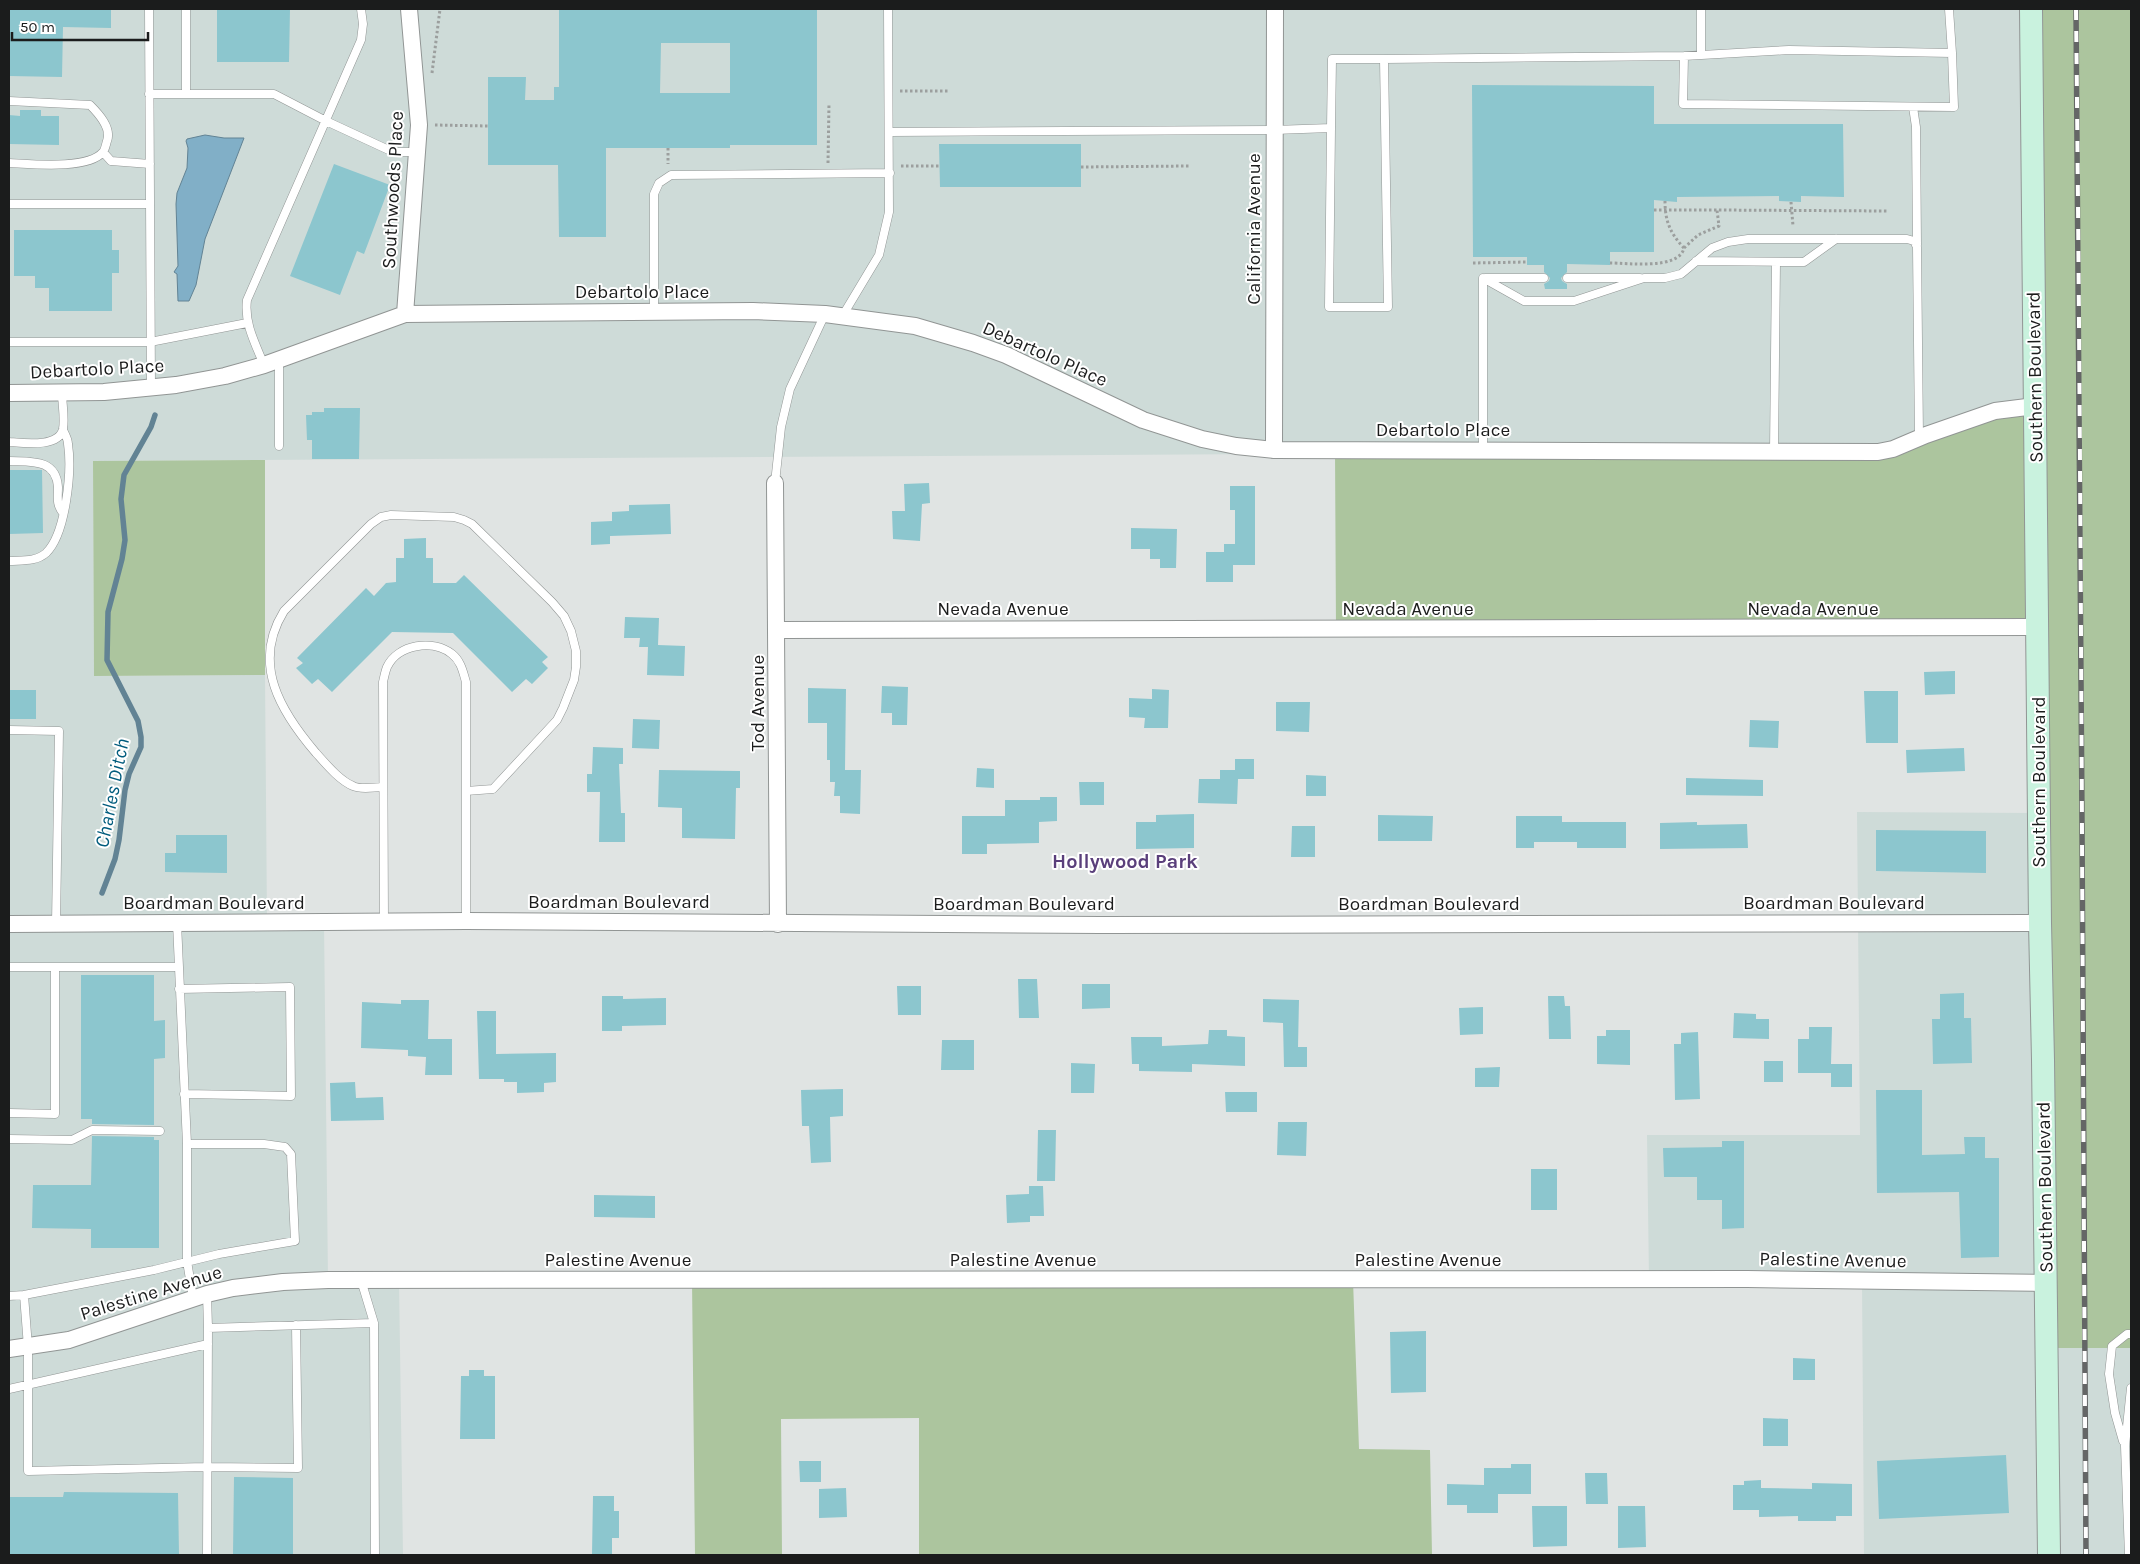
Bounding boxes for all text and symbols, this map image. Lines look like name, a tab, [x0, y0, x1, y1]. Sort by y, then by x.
scale bar	[12, 10, 149, 42]
text: 50 m	[20, 18, 55, 36]
street label: Southwoods Place	[378, 110, 408, 270]
street label: California Avenue	[1243, 153, 1265, 305]
street label: Debartolo Place	[575, 281, 709, 303]
street label: Southern Boulevard	[2023, 291, 2047, 463]
street label: Debartolo Place	[979, 317, 1111, 391]
street label: Debartolo Place	[29, 354, 165, 384]
street label: Debartolo Place	[1376, 419, 1510, 441]
street label: Nevada Avenue	[937, 598, 1069, 620]
street label: Nevada Avenue	[1342, 598, 1474, 620]
street label: Nevada Avenue	[1747, 598, 1879, 620]
street label: Tod Avenue	[747, 655, 769, 751]
street label: Southern Boulevard	[2028, 696, 2050, 868]
water label: Charles Ditch	[90, 736, 134, 850]
district label: Hollywood Park	[1052, 850, 1198, 873]
street label: Boardman Boulevard	[528, 891, 710, 913]
street label: Boardman Boulevard	[123, 892, 305, 914]
street label: Boardman Boulevard	[1743, 892, 1925, 914]
street label: Boardman Boulevard	[933, 893, 1115, 915]
street label: Boardman Boulevard	[1338, 893, 1520, 915]
street label: Southern Boulevard	[2033, 1101, 2057, 1273]
street label: Palestine Avenue	[1759, 1248, 1907, 1272]
street label: Palestine Avenue	[544, 1249, 692, 1271]
street label: Palestine Avenue	[949, 1249, 1097, 1271]
street label: Palestine Avenue	[1354, 1249, 1502, 1271]
street label: Palestine Avenue	[77, 1261, 225, 1325]

